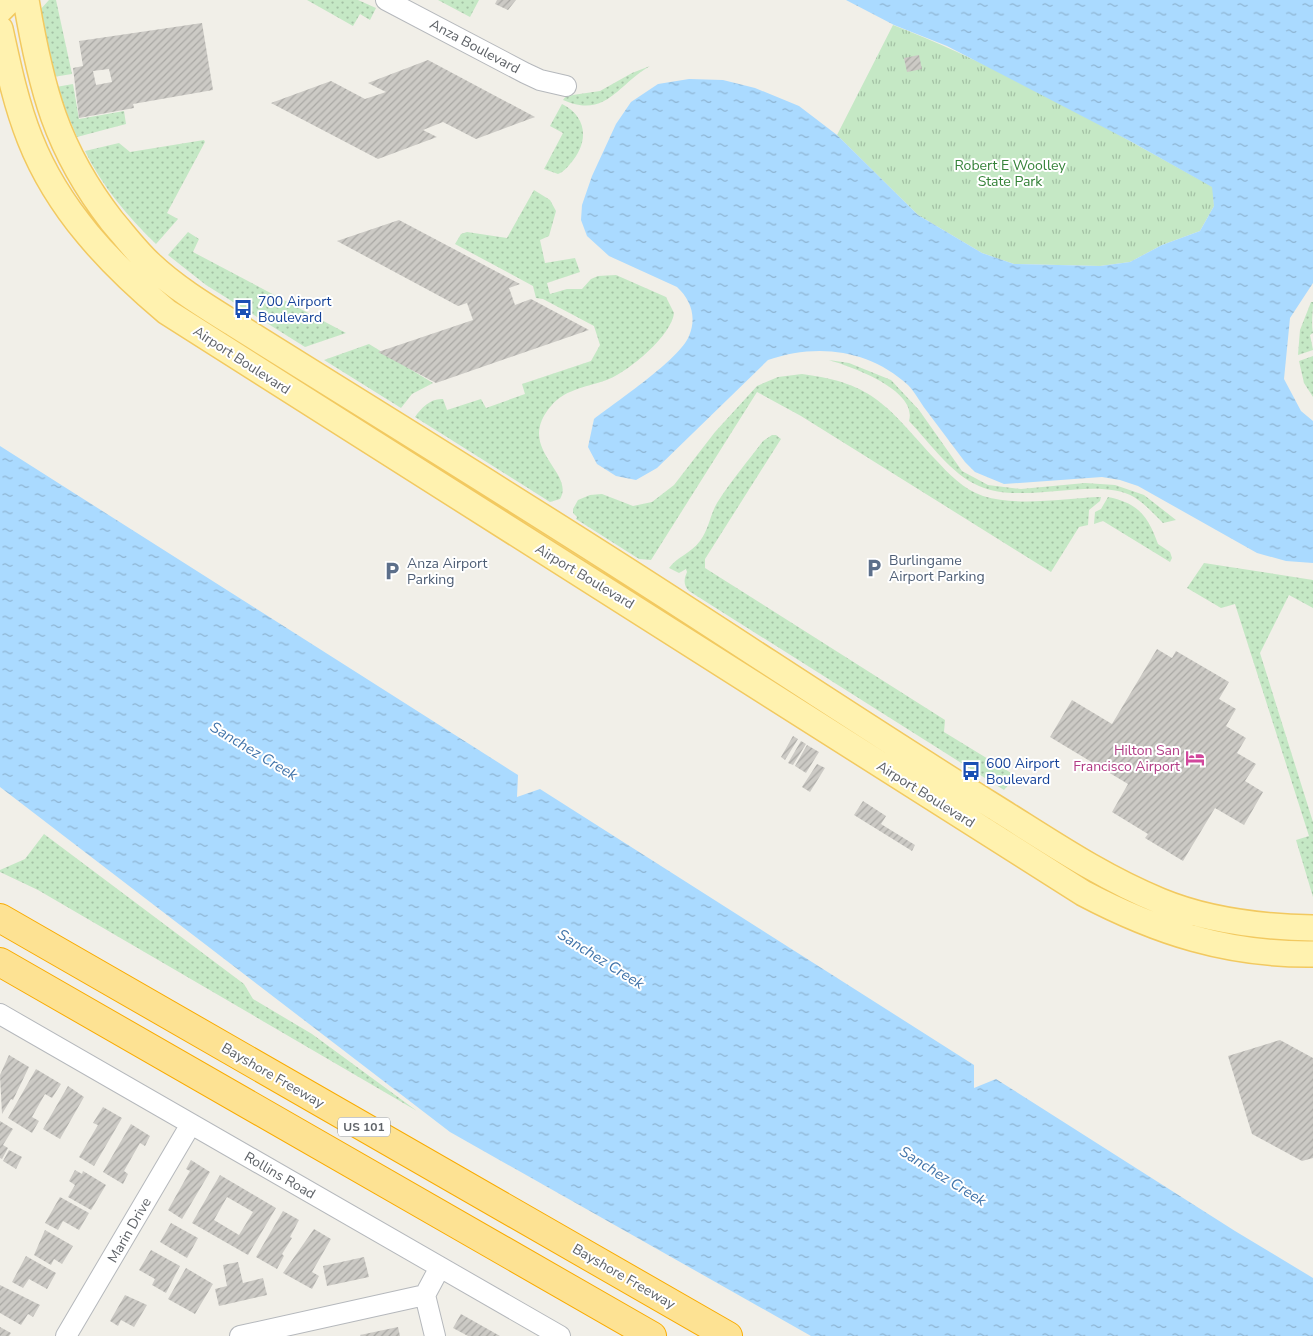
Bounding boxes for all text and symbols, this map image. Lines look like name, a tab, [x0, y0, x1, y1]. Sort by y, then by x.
street label: Anza Boulevard	[426, 15, 523, 78]
park label: Robert E Woolley State Park	[954, 156, 1066, 191]
place label: 700 Airport Boulevard	[258, 292, 332, 327]
bus stop icon: 700 Airport Boulevard	[232, 298, 254, 320]
street label: Airport Boulevard	[189, 322, 294, 399]
street label: Airport Boulevard	[532, 539, 638, 614]
place label: Burlingame Airport Parking	[889, 551, 985, 586]
place label: Anza Airport Parking	[407, 554, 487, 589]
parking icon: Burlingame Airport Parking	[863, 557, 885, 579]
parking icon: Anza Airport Parking	[381, 560, 403, 582]
water label: Sanchez Creek	[207, 717, 302, 785]
place label: Hilton San Francisco Airport	[1073, 741, 1180, 776]
hotel icon: Hilton San Francisco Airport	[1184, 747, 1206, 769]
place label: 600 Airport Boulevard	[986, 754, 1060, 789]
street label: Airport Boulevard	[873, 757, 978, 832]
bus stop icon: 600 Airport Boulevard	[960, 760, 982, 782]
water label: Sanchez Creek	[554, 924, 649, 994]
street label: Bayshore Freeway	[218, 1038, 328, 1113]
road number: US 101	[338, 1118, 390, 1136]
water label: Sanchez Creek	[896, 1141, 991, 1211]
street label: Rollins Road	[241, 1147, 319, 1204]
street label: Marin Drive	[103, 1194, 156, 1266]
street label: Bayshore Freeway	[569, 1239, 679, 1314]

